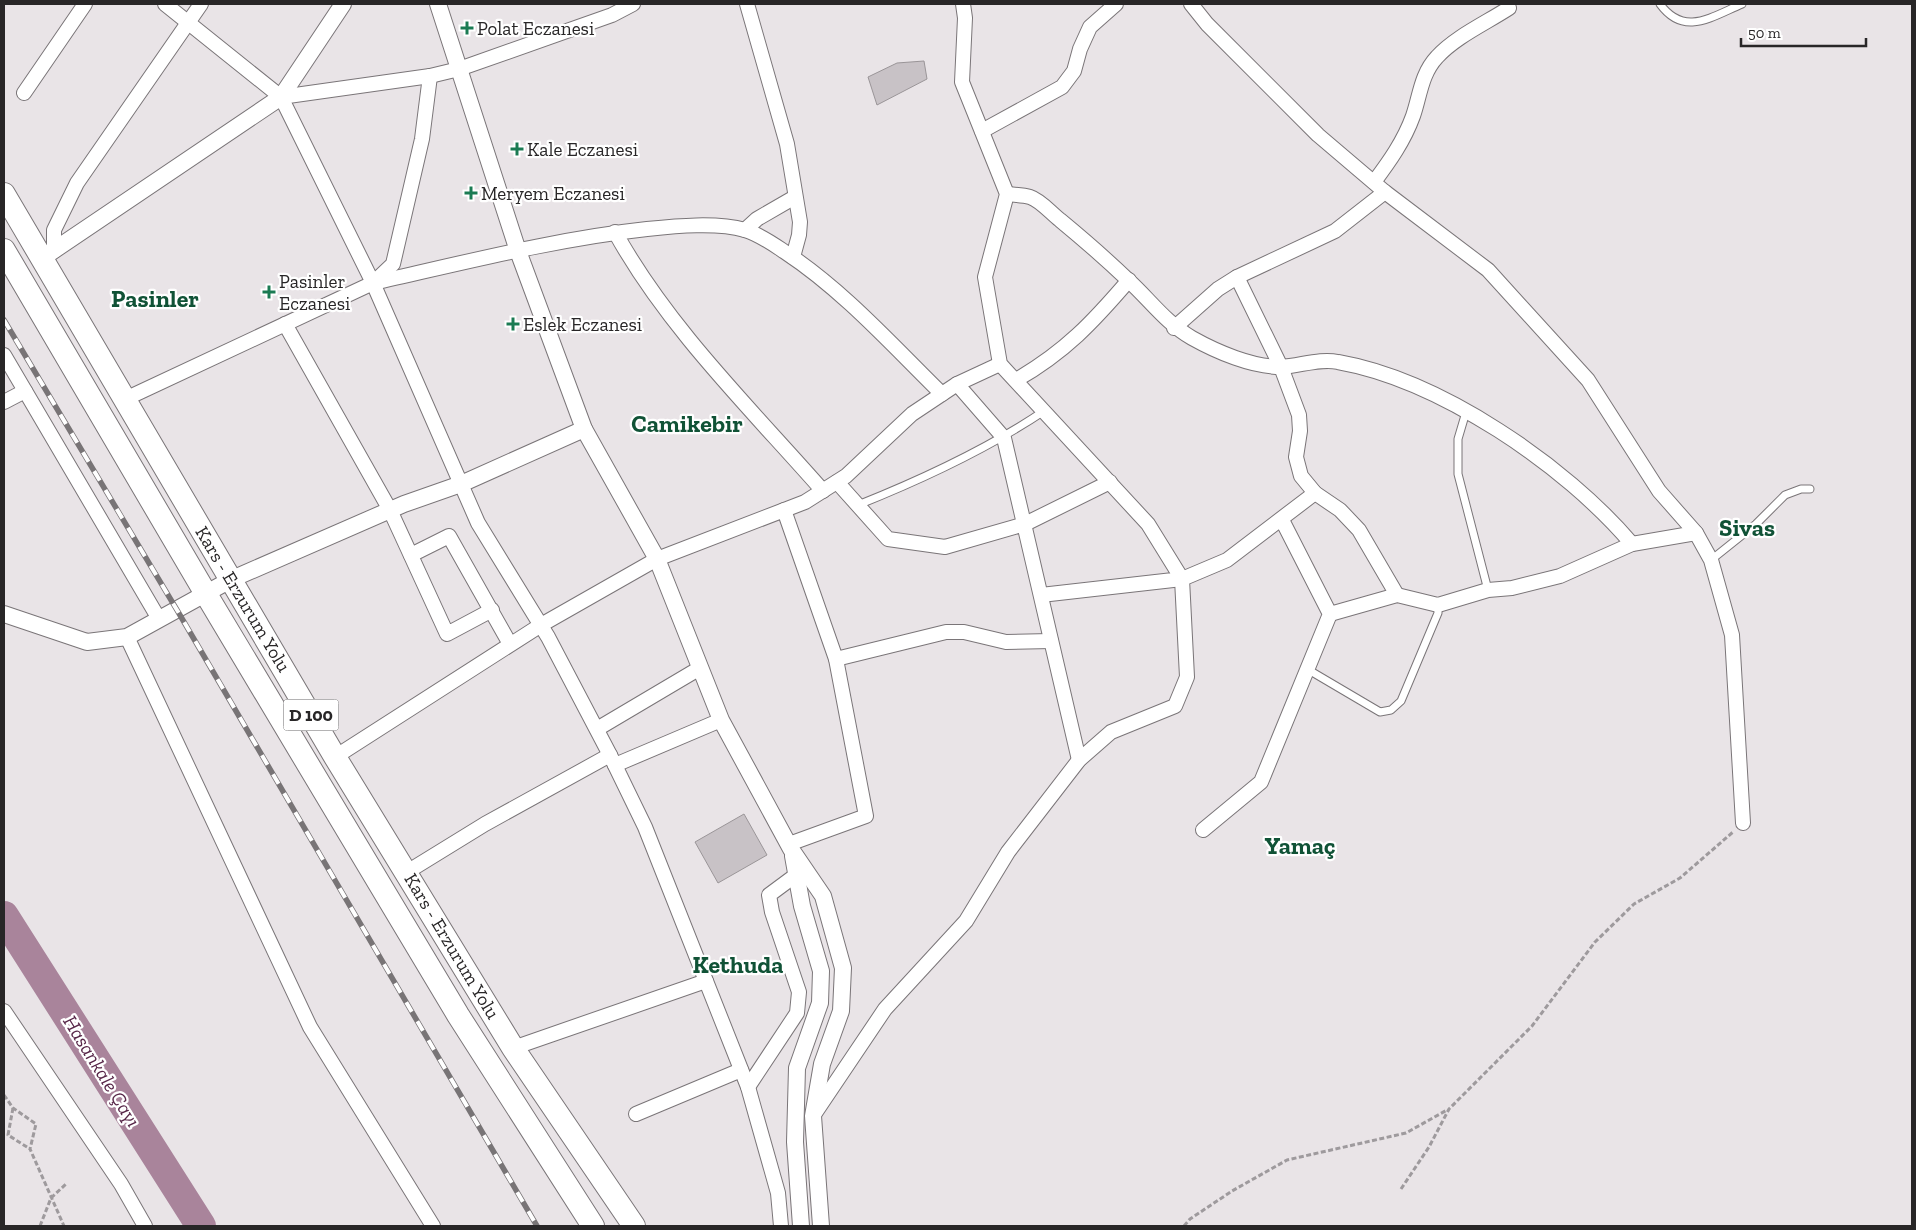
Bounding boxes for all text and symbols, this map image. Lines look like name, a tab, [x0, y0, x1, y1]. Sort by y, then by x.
scale bar	[1741, 15, 1866, 47]
place label: Polat Eczanesi	[477, 17, 594, 40]
marker: Polat Eczanesi	[461, 22, 473, 34]
text: 50 m	[1748, 24, 1781, 42]
place label: Kale Eczanesi	[527, 138, 638, 161]
marker: Kale Eczanesi	[511, 143, 523, 155]
place label: Meryem Eczanesi	[481, 182, 625, 205]
marker: Meryem Eczanesi	[465, 187, 477, 199]
place label: Pasinler Eczanesi	[279, 270, 350, 315]
district label: Pasinler	[111, 284, 199, 313]
marker: Pasinler Eczanesi	[263, 286, 275, 298]
place label: Eslek Eczanesi	[523, 313, 642, 336]
marker: Eslek Eczanesi	[507, 318, 519, 330]
district label: Camikebir	[631, 409, 743, 438]
district label: Sivas	[1719, 513, 1775, 542]
street label: Kars - Erzurum Yolu	[190, 522, 296, 676]
road number: D 100	[284, 700, 338, 730]
district label: Yamaç	[1265, 831, 1335, 860]
street label: Kars - Erzurum Yolu	[399, 869, 505, 1023]
district label: Kethuda	[693, 950, 783, 979]
water label: Hasankale Çayı	[58, 1011, 146, 1131]

